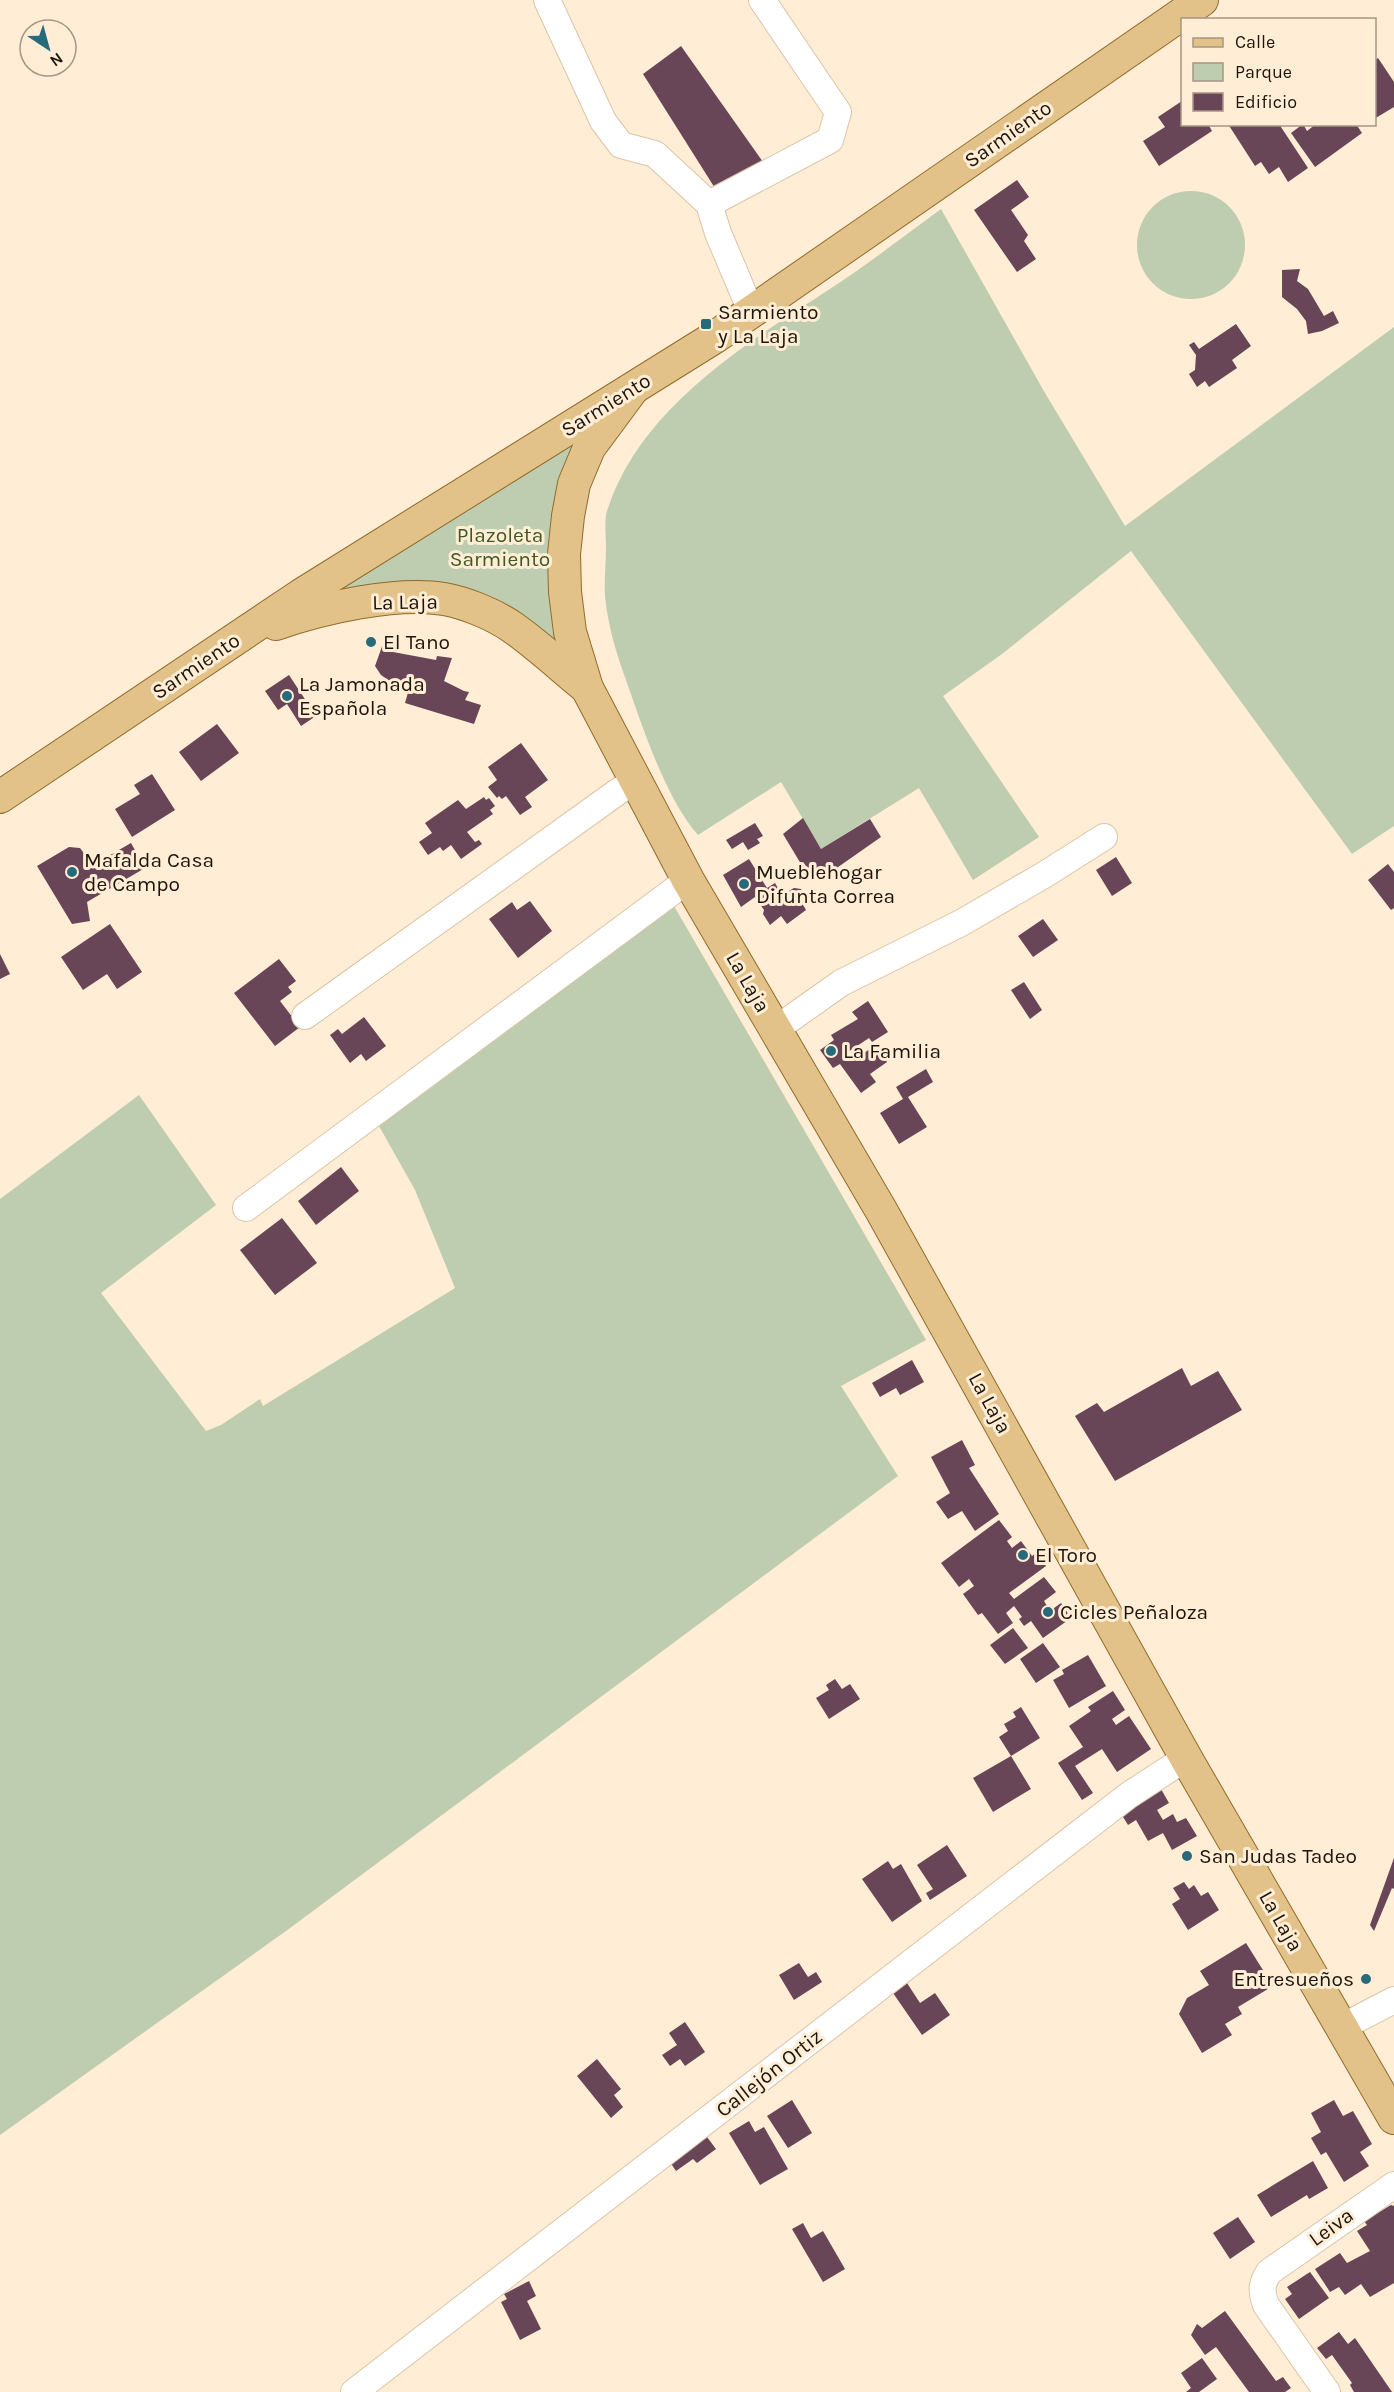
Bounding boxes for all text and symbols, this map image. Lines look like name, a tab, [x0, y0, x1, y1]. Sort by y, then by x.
north arrow	[18, 18, 78, 78]
legend	[1181, 18, 1376, 126]
text: Calle	[1235, 31, 1275, 53]
text: N	[46, 49, 67, 71]
text: Parque	[1235, 61, 1292, 83]
text: Edificio	[1235, 91, 1297, 113]
street label: Sarmiento	[960, 95, 1056, 173]
place label: Sarmiento y La Laja	[717, 300, 819, 348]
marker: Sarmiento y La Laja	[699, 317, 713, 331]
street label: Sarmiento	[557, 368, 655, 442]
park label: Plazoleta Sarmiento	[450, 523, 550, 571]
street label: La Laja	[372, 589, 438, 615]
street label: Sarmiento	[148, 628, 244, 704]
place label: El Tano	[383, 630, 450, 654]
marker: El Tano	[364, 635, 378, 649]
place label: La Jamonada Española	[299, 672, 425, 720]
marker: La Jamonada Española	[280, 689, 294, 703]
place label: Mafalda Casa de Campo	[84, 848, 214, 896]
place label: Mueblehogar Difunta Correa	[756, 860, 895, 908]
marker: Mafalda Casa de Campo	[65, 865, 79, 879]
marker: Mueblehogar Difunta Correa	[737, 877, 751, 891]
street label: La Laja	[721, 947, 775, 1017]
place label: La Familia	[843, 1039, 941, 1063]
marker: La Familia	[824, 1044, 838, 1058]
street label: La Laja	[964, 1368, 1016, 1438]
place label: El Toro	[1035, 1543, 1097, 1567]
marker: El Toro	[1016, 1548, 1030, 1562]
place label: Cicles Peñaloza	[1060, 1600, 1208, 1624]
marker: Cicles Peñaloza	[1041, 1605, 1055, 1619]
place label: San Judas Tadeo	[1199, 1844, 1357, 1868]
marker: San Judas Tadeo	[1180, 1849, 1194, 1863]
street label: La Laja	[1254, 1886, 1308, 1956]
place label: Entresueños	[1234, 1967, 1354, 1991]
marker: Entresueños	[1359, 1972, 1373, 1986]
street label: Callejón Ortiz	[711, 2024, 827, 2122]
street label: Leiva	[1304, 2203, 1358, 2251]

